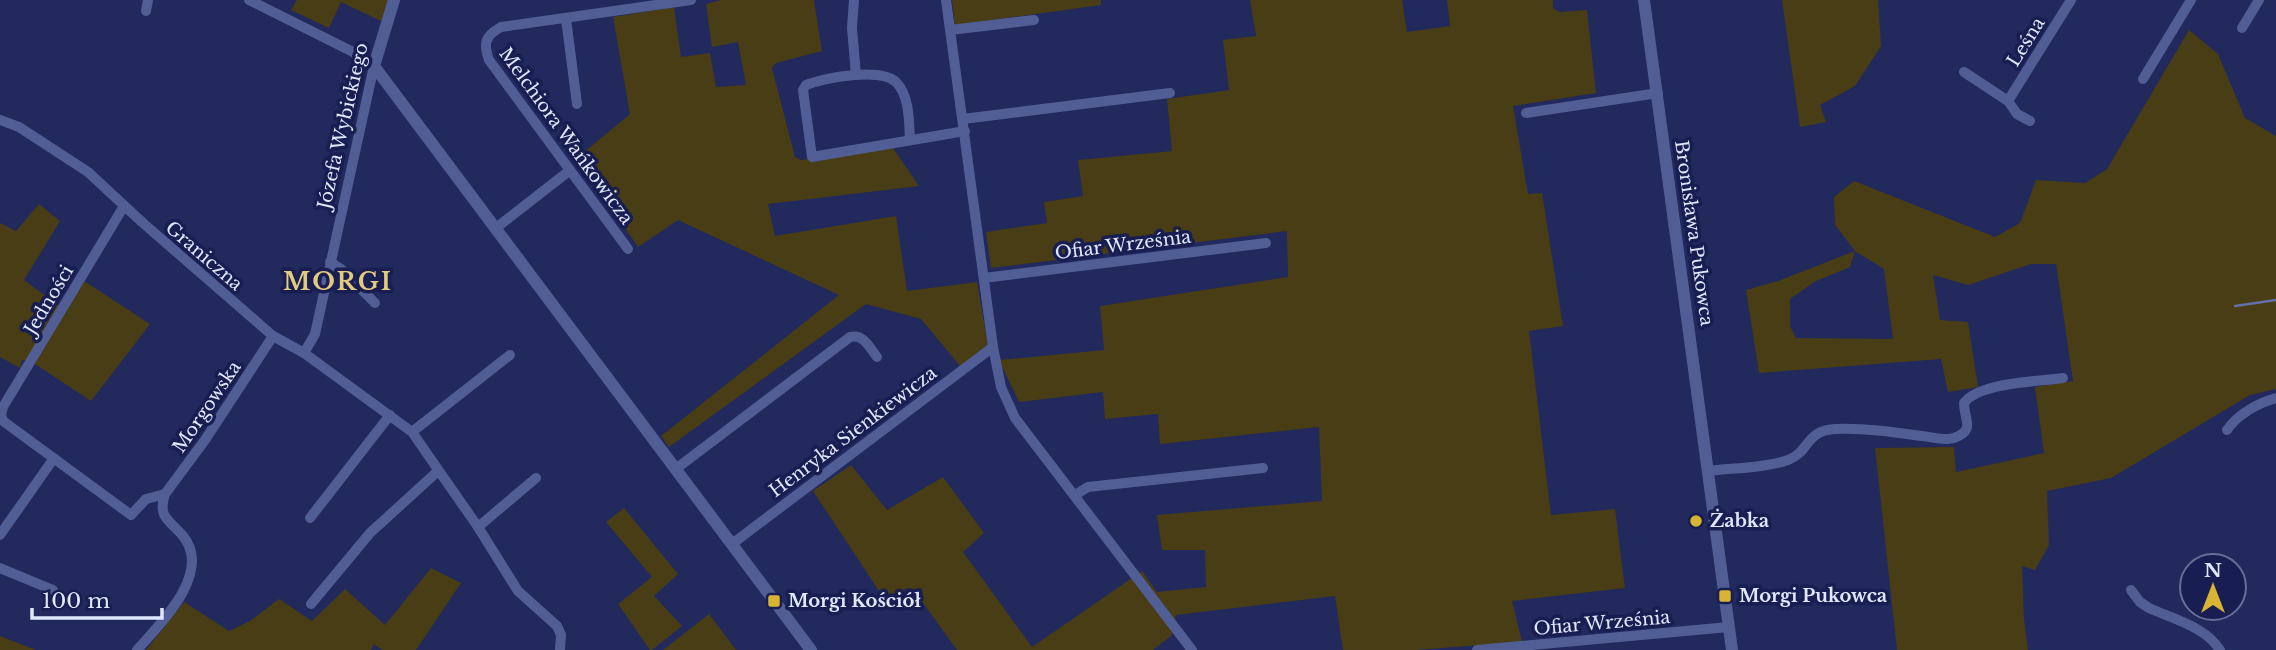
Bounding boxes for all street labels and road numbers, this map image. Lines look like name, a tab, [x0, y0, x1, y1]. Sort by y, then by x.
street label: Leśna	[2002, 13, 2050, 71]
street label: Józefa Wybickiego	[313, 41, 373, 213]
street label: Melchiora Wańkowicza	[494, 43, 638, 229]
street label: Bronisława Pukowca	[1670, 139, 1718, 327]
street label: Graniczna	[161, 217, 247, 295]
street label: Ofiar Września	[1054, 226, 1192, 264]
street label: Jedności	[19, 261, 78, 340]
street label: Morgowska	[168, 357, 246, 457]
street label: Henryka Sienkiewicza	[765, 362, 941, 502]
street label: Ofiar Września	[1533, 606, 1671, 640]

